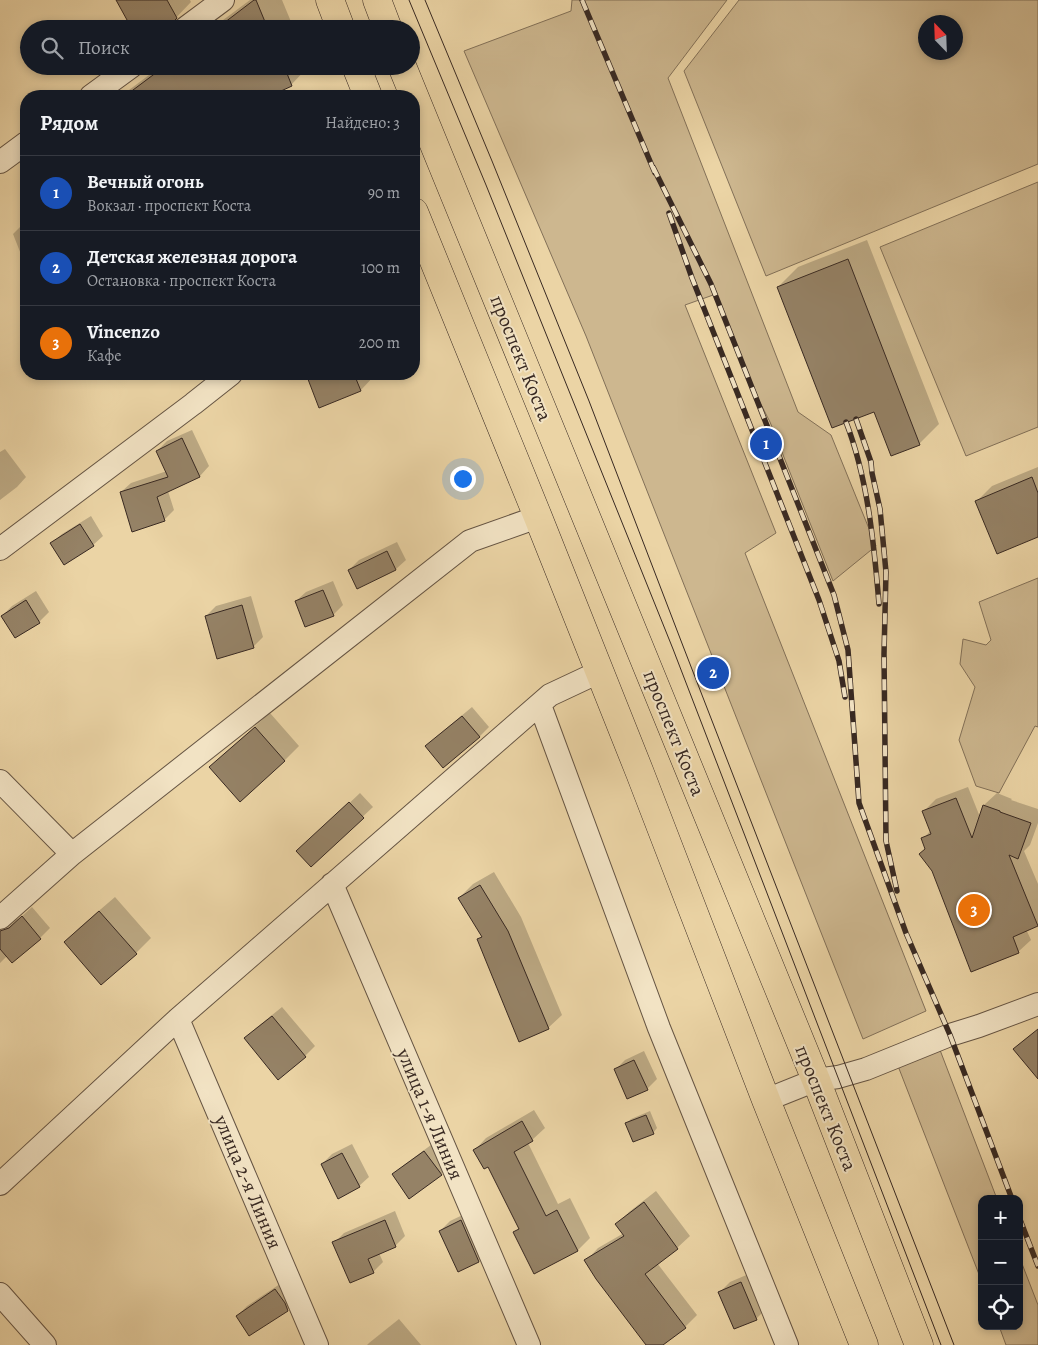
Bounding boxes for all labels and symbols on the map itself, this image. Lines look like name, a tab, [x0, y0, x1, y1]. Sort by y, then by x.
north arrow	[918, 15, 963, 60]
street label: проспект Коста	[483, 291, 559, 426]
pin: 1	[750, 425, 782, 463]
your location	[450, 466, 476, 492]
pin: 2	[697, 654, 729, 692]
street label: проспект Коста	[636, 666, 712, 801]
pin: 3	[958, 891, 990, 929]
street label: проспект Коста	[788, 1041, 864, 1176]
street label: улица 1-я Линия	[390, 1043, 470, 1184]
street label: улица 2-я Линия	[207, 1110, 288, 1253]

